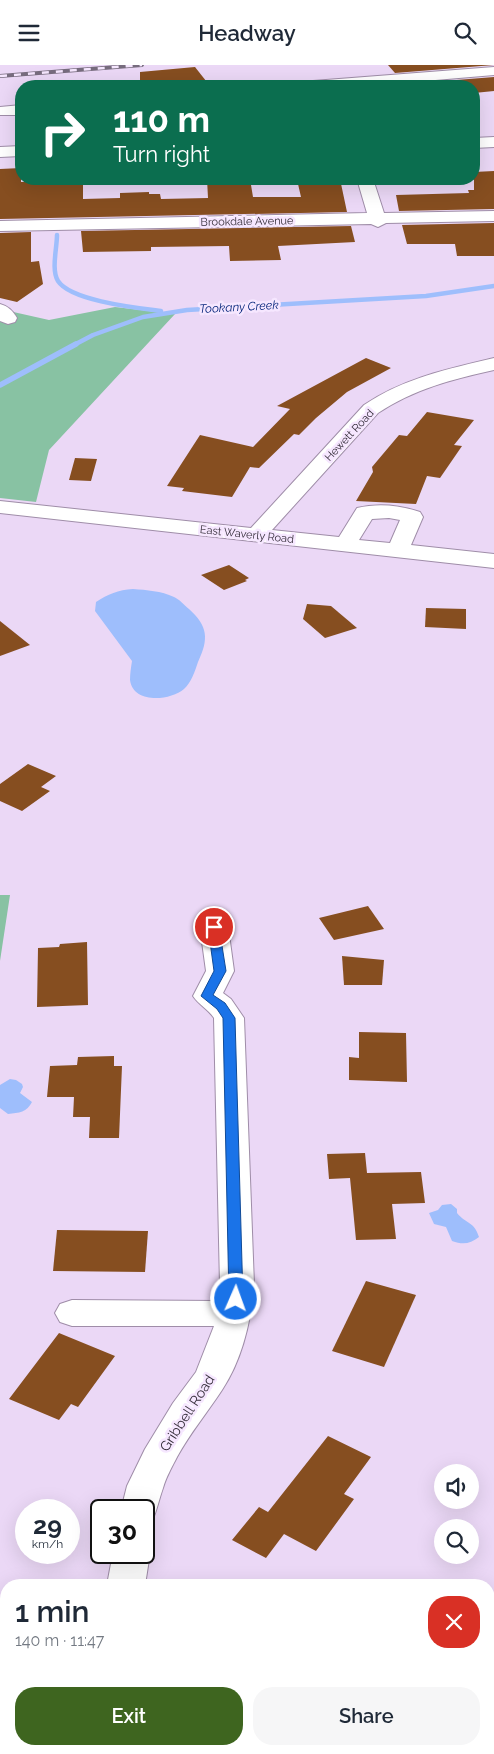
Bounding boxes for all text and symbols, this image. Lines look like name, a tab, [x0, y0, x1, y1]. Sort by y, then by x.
icon: menu	[15, 19, 43, 47]
icon: search	[451, 19, 479, 47]
text: Headway	[198, 20, 296, 46]
text: 110 m	[113, 99, 210, 140]
icon: right	[30, 100, 95, 165]
text: Turn right	[113, 141, 210, 167]
street label: Brookdale Avenue	[200, 214, 294, 229]
water label: Tookany Creek	[199, 298, 280, 316]
street label: Hewett Road	[322, 407, 377, 464]
street label: East Waverly Road	[199, 523, 295, 546]
pin	[193, 906, 235, 948]
icon: arrive	[200, 913, 228, 941]
position arrow	[209, 1272, 261, 1324]
street label: Gribbell Road	[156, 1372, 218, 1454]
map controls	[434, 1464, 479, 1564]
button: sound	[434, 1464, 479, 1509]
speed limit sign: 30	[90, 1499, 155, 1564]
text: 29	[33, 1510, 62, 1540]
button: search	[434, 1519, 479, 1564]
text: km/h	[32, 1537, 63, 1551]
text: 1 min	[15, 1594, 90, 1629]
button: close	[428, 1596, 480, 1648]
text: 140 m · 11:47	[15, 1631, 104, 1650]
button: Exit	[15, 1687, 243, 1745]
button: Share	[253, 1687, 480, 1745]

